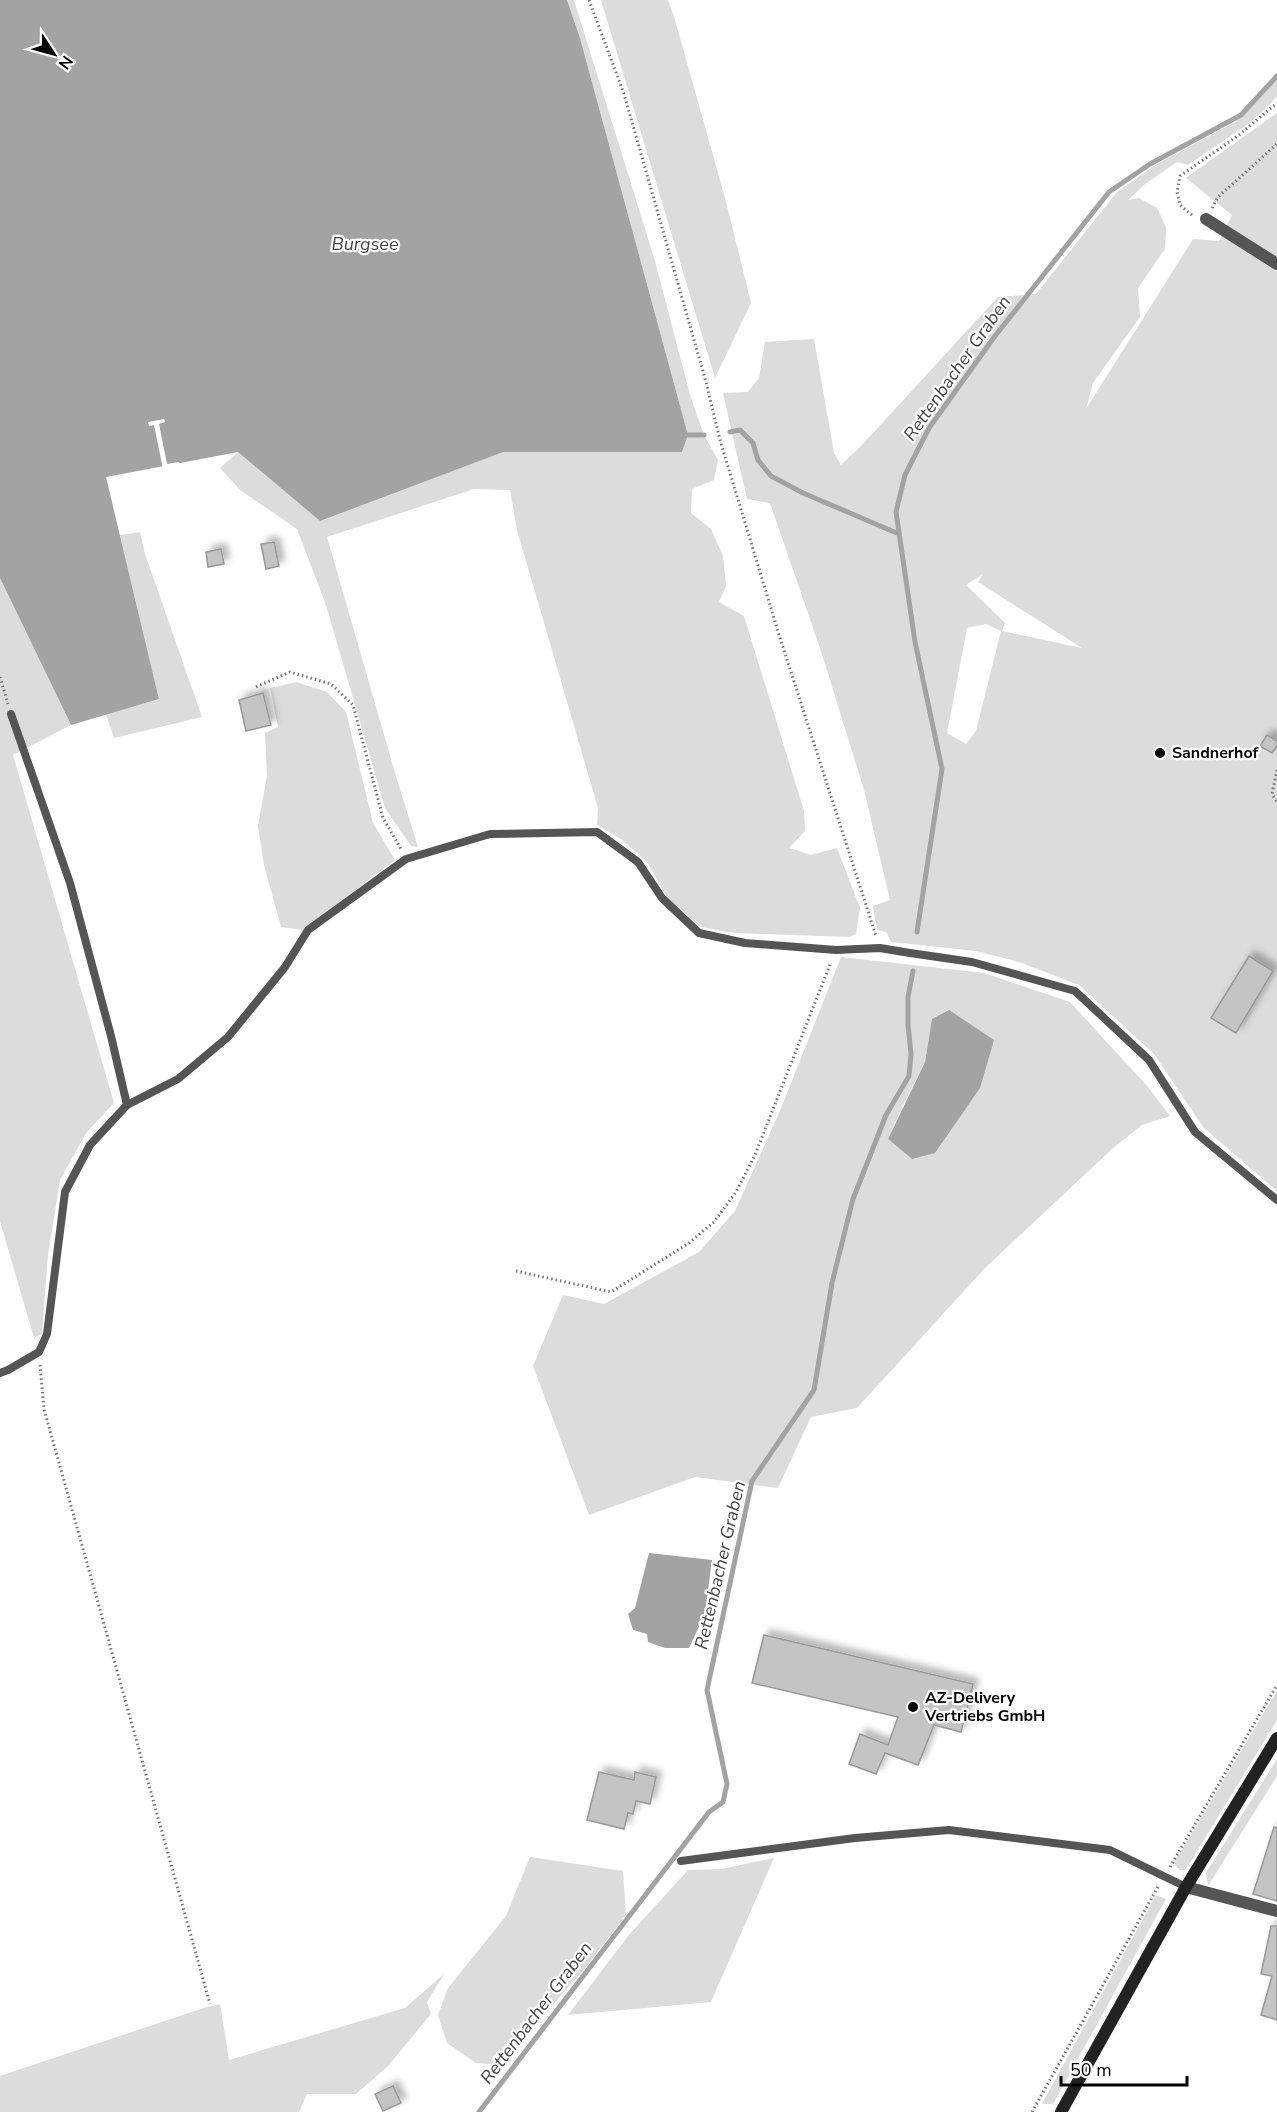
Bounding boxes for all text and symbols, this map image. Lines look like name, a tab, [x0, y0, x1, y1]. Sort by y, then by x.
north arrow	[24, 24, 84, 84]
text: N	[53, 51, 78, 74]
water label: Burgsee	[332, 232, 399, 256]
water label: Rettenbacher Graben	[898, 291, 1016, 445]
place label: Sandnerhof	[1172, 742, 1260, 764]
marker: Sandnerhof	[1153, 746, 1167, 760]
water label: Rettenbacher Graben	[689, 1479, 751, 1651]
place label: AZ-Delivery Vertriebs GmbH	[924, 1687, 1045, 1727]
marker: AZ-Delivery Vertriebs GmbH	[906, 1700, 920, 1714]
water label: Rettenbacher Graben	[475, 1937, 597, 2089]
scale bar	[1061, 2049, 1187, 2087]
text: 50 m	[1070, 2058, 1112, 2082]

